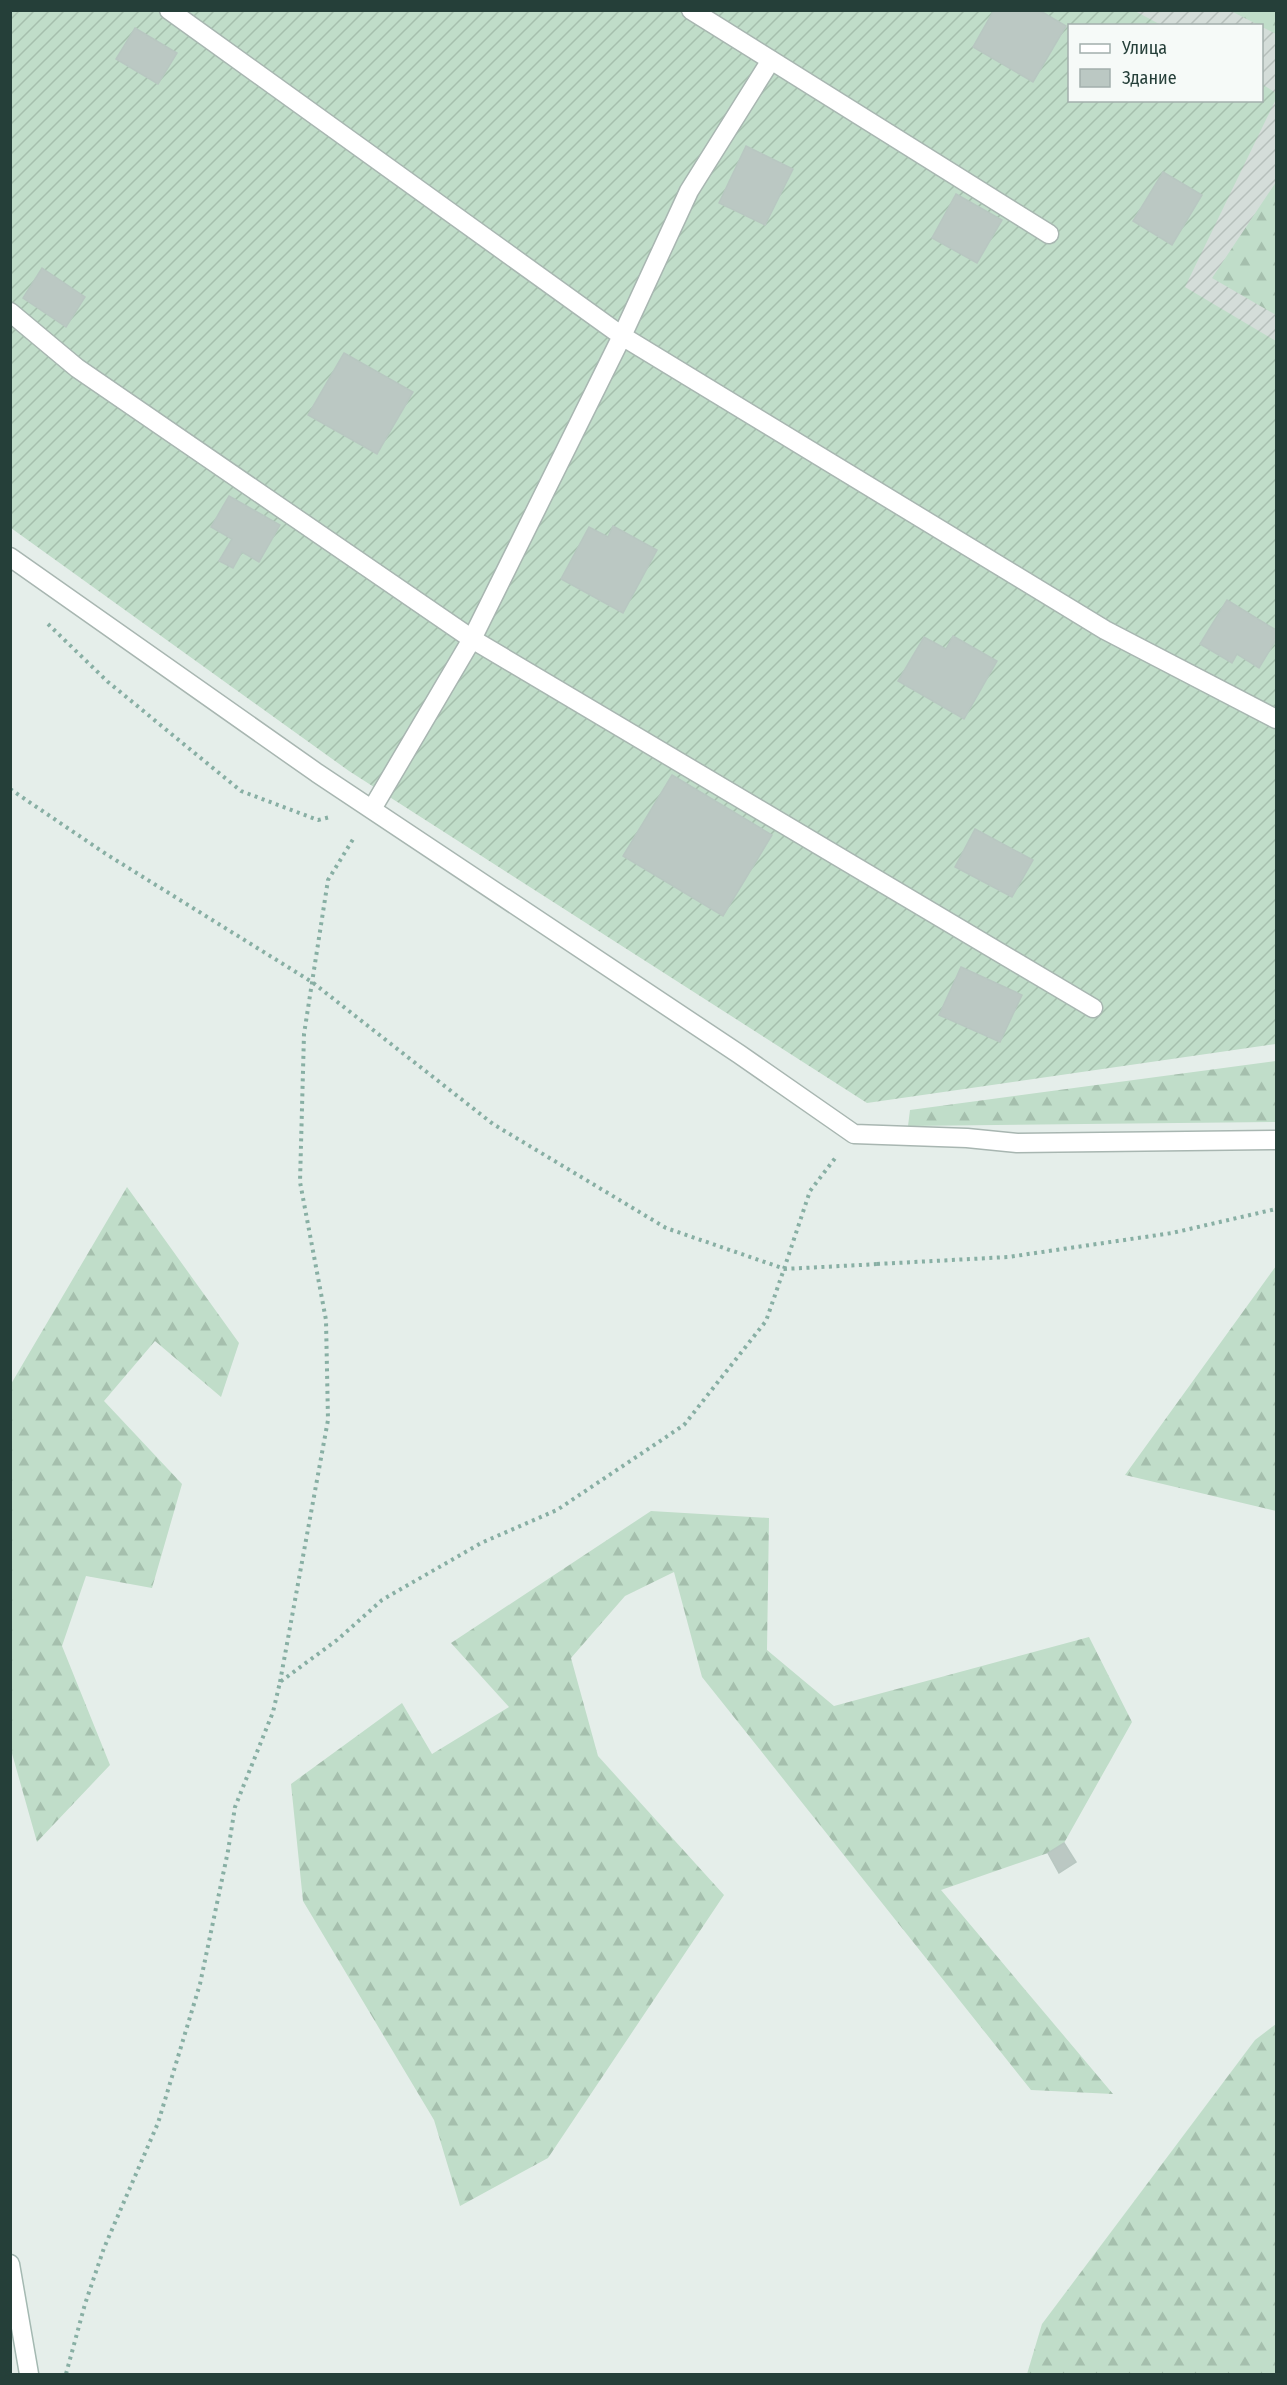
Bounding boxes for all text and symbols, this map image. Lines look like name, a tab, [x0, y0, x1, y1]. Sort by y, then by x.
legend	[1068, 24, 1263, 102]
text: Улица	[1121, 37, 1167, 59]
text: Здание	[1122, 67, 1177, 89]

